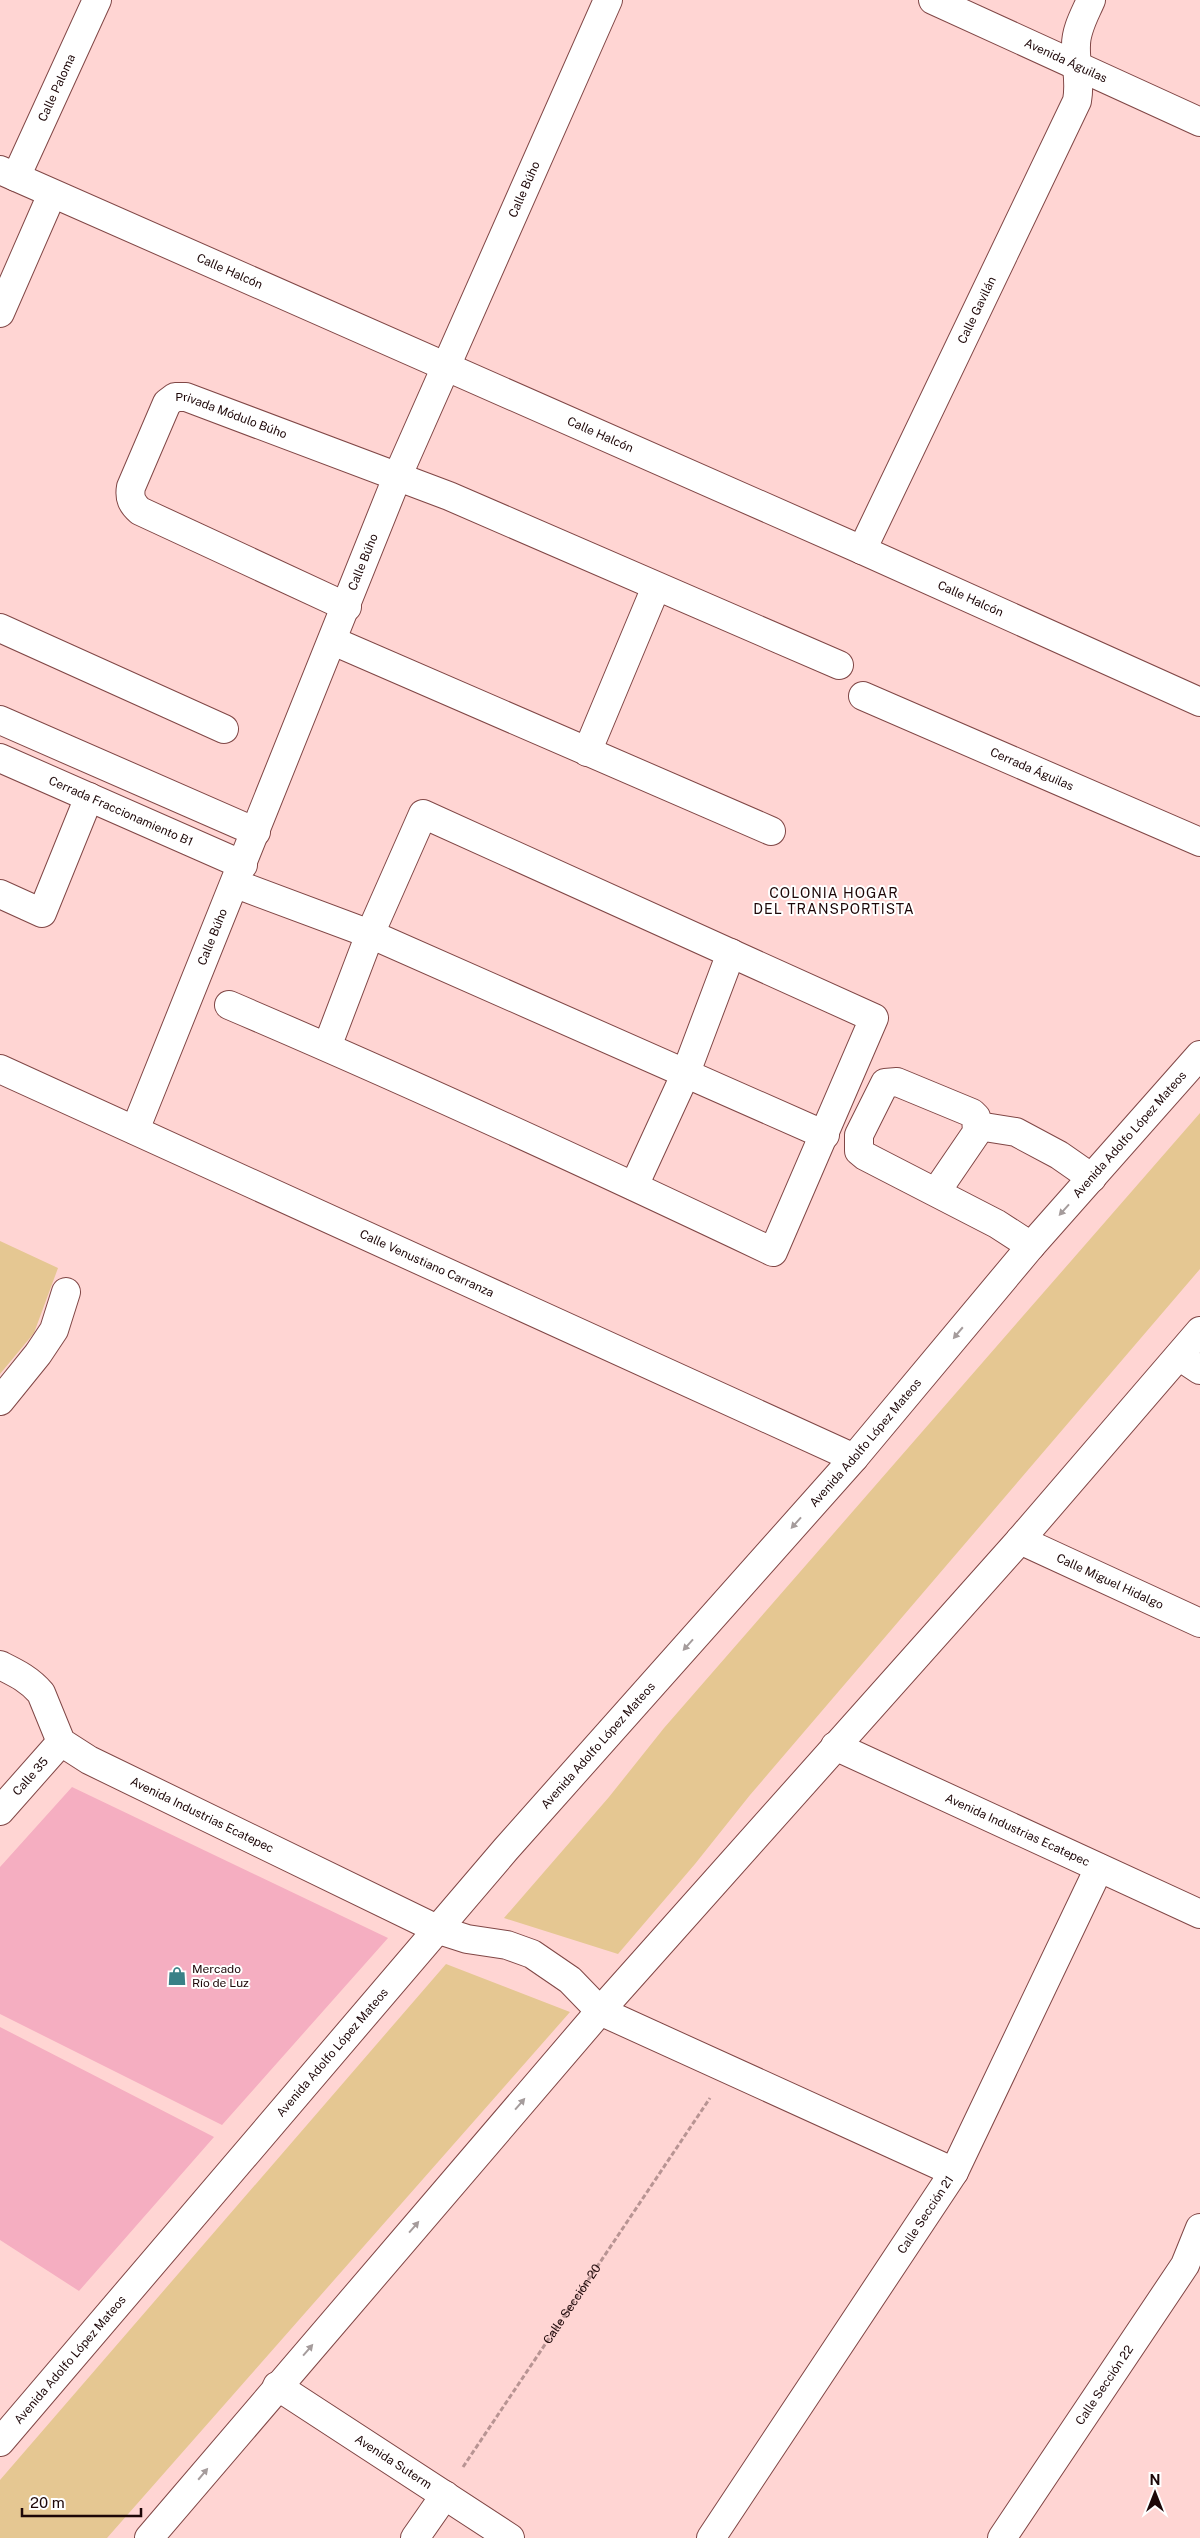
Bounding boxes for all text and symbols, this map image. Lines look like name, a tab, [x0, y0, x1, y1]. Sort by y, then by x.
street label: Avenida Águilas	[1022, 36, 1109, 86]
street label: Calle Paloma	[35, 52, 78, 124]
street label: Calle Búho	[506, 159, 543, 220]
street label: Calle Halcón	[195, 251, 265, 292]
street label: Calle Gavilán	[955, 274, 999, 346]
street label: Privada Módulo Búho	[175, 390, 289, 441]
street label: Calle Halcón	[565, 414, 635, 455]
street label: Calle Búho	[345, 531, 381, 593]
street label: Calle Halcón	[935, 578, 1006, 620]
street label: Cerrada Águilas	[988, 745, 1076, 793]
street label: Cerrada Fraccionamiento B1	[47, 773, 195, 849]
district label: COLONIA HOGAR DEL TRANSPORTISTA	[753, 885, 915, 917]
street label: Calle Búho	[195, 906, 230, 967]
street label: Avenida Adolfo López Mateos	[1070, 1068, 1189, 1201]
one-way arrow	[1058, 1203, 1069, 1216]
street label: Calle Venustiano Carranza	[357, 1227, 496, 1300]
one-way arrow	[953, 1327, 964, 1340]
street label: Avenida Adolfo López Mateos	[807, 1376, 924, 1510]
one-way arrow	[790, 1517, 802, 1529]
street label: Calle Miguel Hidalgo	[1054, 1551, 1166, 1612]
one-way arrow	[682, 1638, 694, 1650]
street label: Avenida Adolfo López Mateos	[538, 1680, 658, 1812]
street label: Calle 35	[10, 1754, 51, 1799]
street label: Avenida Industrias Ecatepec	[128, 1774, 276, 1856]
street label: Avenida Industrias Ecatepec	[943, 1791, 1092, 1869]
place label: Mercado Río de Luz	[192, 1962, 249, 1990]
shop icon: Mercado Río de Luz	[166, 1965, 188, 1987]
street label: Avenida Adolfo López Mateos	[274, 1985, 391, 2120]
one-way arrow	[514, 2098, 525, 2110]
street label: Calle Sección 21	[895, 2173, 957, 2256]
one-way arrow	[408, 2221, 419, 2233]
street label: Calle Sección 20	[540, 2261, 604, 2347]
street label: Avenida Adolfo López Mateos	[11, 2293, 129, 2427]
street label: Calle Sección 22	[1073, 2343, 1136, 2428]
one-way arrow	[302, 2344, 313, 2356]
street label: Avenida Suterm	[352, 2432, 434, 2492]
one-way arrow	[197, 2468, 208, 2480]
north arrow	[1130, 2468, 1180, 2518]
text: N	[1150, 2472, 1160, 2488]
scale bar	[22, 2486, 141, 2518]
text: 20 m	[30, 2494, 65, 2511]

